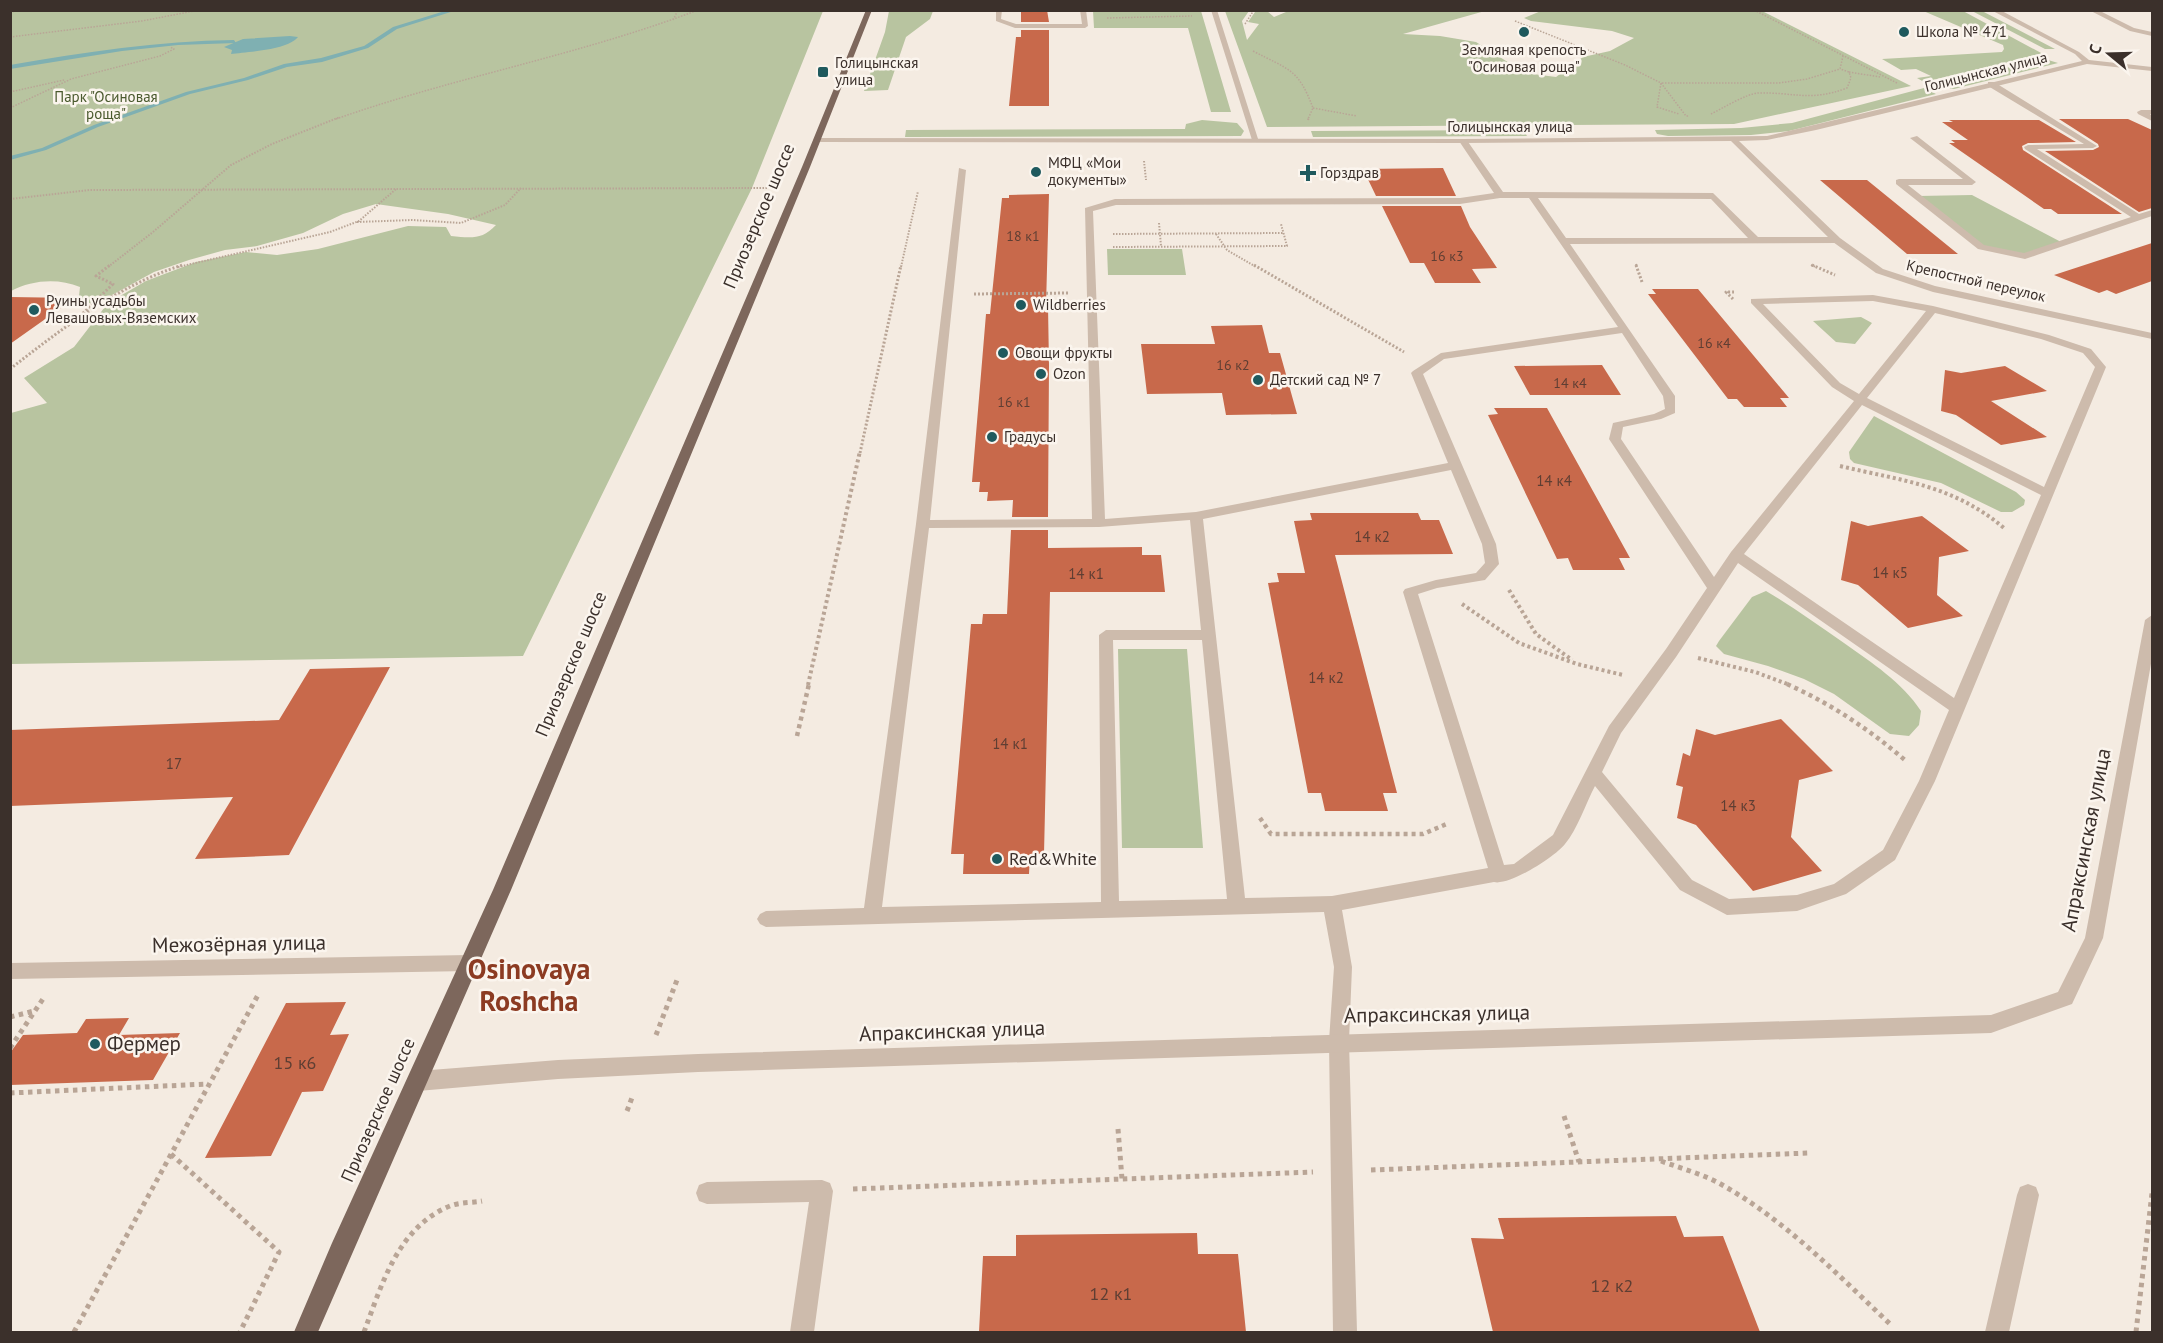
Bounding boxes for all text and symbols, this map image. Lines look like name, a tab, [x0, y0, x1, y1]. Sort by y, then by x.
place label: Школа № 471	[1916, 22, 2007, 41]
north arrow	[2079, 24, 2139, 84]
marker: Земляная крепость "Осиновая роща"	[1517, 25, 1531, 39]
marker: Школа № 471	[1897, 25, 1911, 39]
place label: Земляная крепость "Осиновая роща"	[1461, 40, 1587, 76]
text: С	[2084, 42, 2106, 57]
street label: Голицынская улица	[1923, 47, 2049, 96]
place label: Голицынская улица	[835, 53, 918, 89]
marker: Голицынская улица	[816, 65, 830, 79]
park label: Парк "Осиновая роща"	[54, 87, 158, 123]
street label: Голицынская улица	[1447, 117, 1573, 136]
street label: Приозерское шоссе	[718, 140, 799, 292]
place label: МФЦ «Мои документы»	[1048, 153, 1127, 189]
place label: Горздрав	[1320, 163, 1379, 182]
marker: МФЦ «Мои документы»	[1029, 165, 1043, 179]
marker: Горздрав	[1301, 166, 1315, 180]
house number: 18 к1	[1006, 227, 1040, 245]
house number: 16 к3	[1430, 247, 1464, 265]
street label: Крепостной переулок	[1905, 255, 2048, 306]
place label: Руины усадьбы Левашовых-Вяземских	[45, 291, 197, 327]
place label: Wildberries	[1033, 295, 1106, 314]
marker: Wildberries	[1014, 298, 1028, 312]
marker: Руины усадьбы Левашовых-Вяземских	[27, 303, 41, 317]
house number: 16 к4	[1697, 334, 1731, 352]
place label: Овощи фрукты	[1015, 343, 1112, 362]
marker: Овощи фрукты	[996, 346, 1010, 360]
house number: 16 к2	[1216, 356, 1250, 374]
place label: Ozon	[1053, 364, 1086, 383]
marker: Ozon	[1034, 367, 1048, 381]
place label: Детский сад № 7	[1270, 370, 1381, 389]
marker: Детский сад № 7	[1251, 373, 1265, 387]
house number: 14 к4	[1553, 374, 1587, 392]
house number: 16 к1	[997, 393, 1031, 411]
place label: Градусы	[1004, 427, 1056, 446]
marker: Градусы	[985, 430, 999, 444]
house number: 14 к4	[1536, 471, 1572, 490]
house number: 14 к2	[1354, 527, 1390, 546]
house number: 14 к5	[1872, 563, 1908, 582]
house number: 14 к1	[1068, 564, 1104, 583]
street label: Приозерское шоссе	[530, 588, 611, 740]
house number: 14 к2	[1308, 668, 1344, 687]
house number: 14 к1	[992, 734, 1028, 753]
street label: Апраксинская улица	[2054, 746, 2117, 934]
house number: 17	[166, 754, 182, 773]
house number: 14 к3	[1720, 796, 1756, 815]
place label: Red&White	[1009, 847, 1097, 870]
marker: Red&White	[990, 852, 1004, 866]
street label: Межозёрная улица	[152, 928, 326, 959]
district label: Osinovaya Roshcha	[468, 950, 590, 1019]
street label: Апраксинская улица	[1344, 998, 1530, 1029]
street label: Апраксинская улица	[858, 1014, 1046, 1047]
place label: Фермер	[107, 1030, 181, 1057]
street label: Приозерское шоссе	[335, 1034, 420, 1185]
marker: Фермер	[88, 1037, 102, 1051]
house number: 15 к6	[274, 1051, 316, 1074]
house number: 12 к2	[1591, 1274, 1633, 1297]
house number: 12 к1	[1090, 1282, 1132, 1305]

